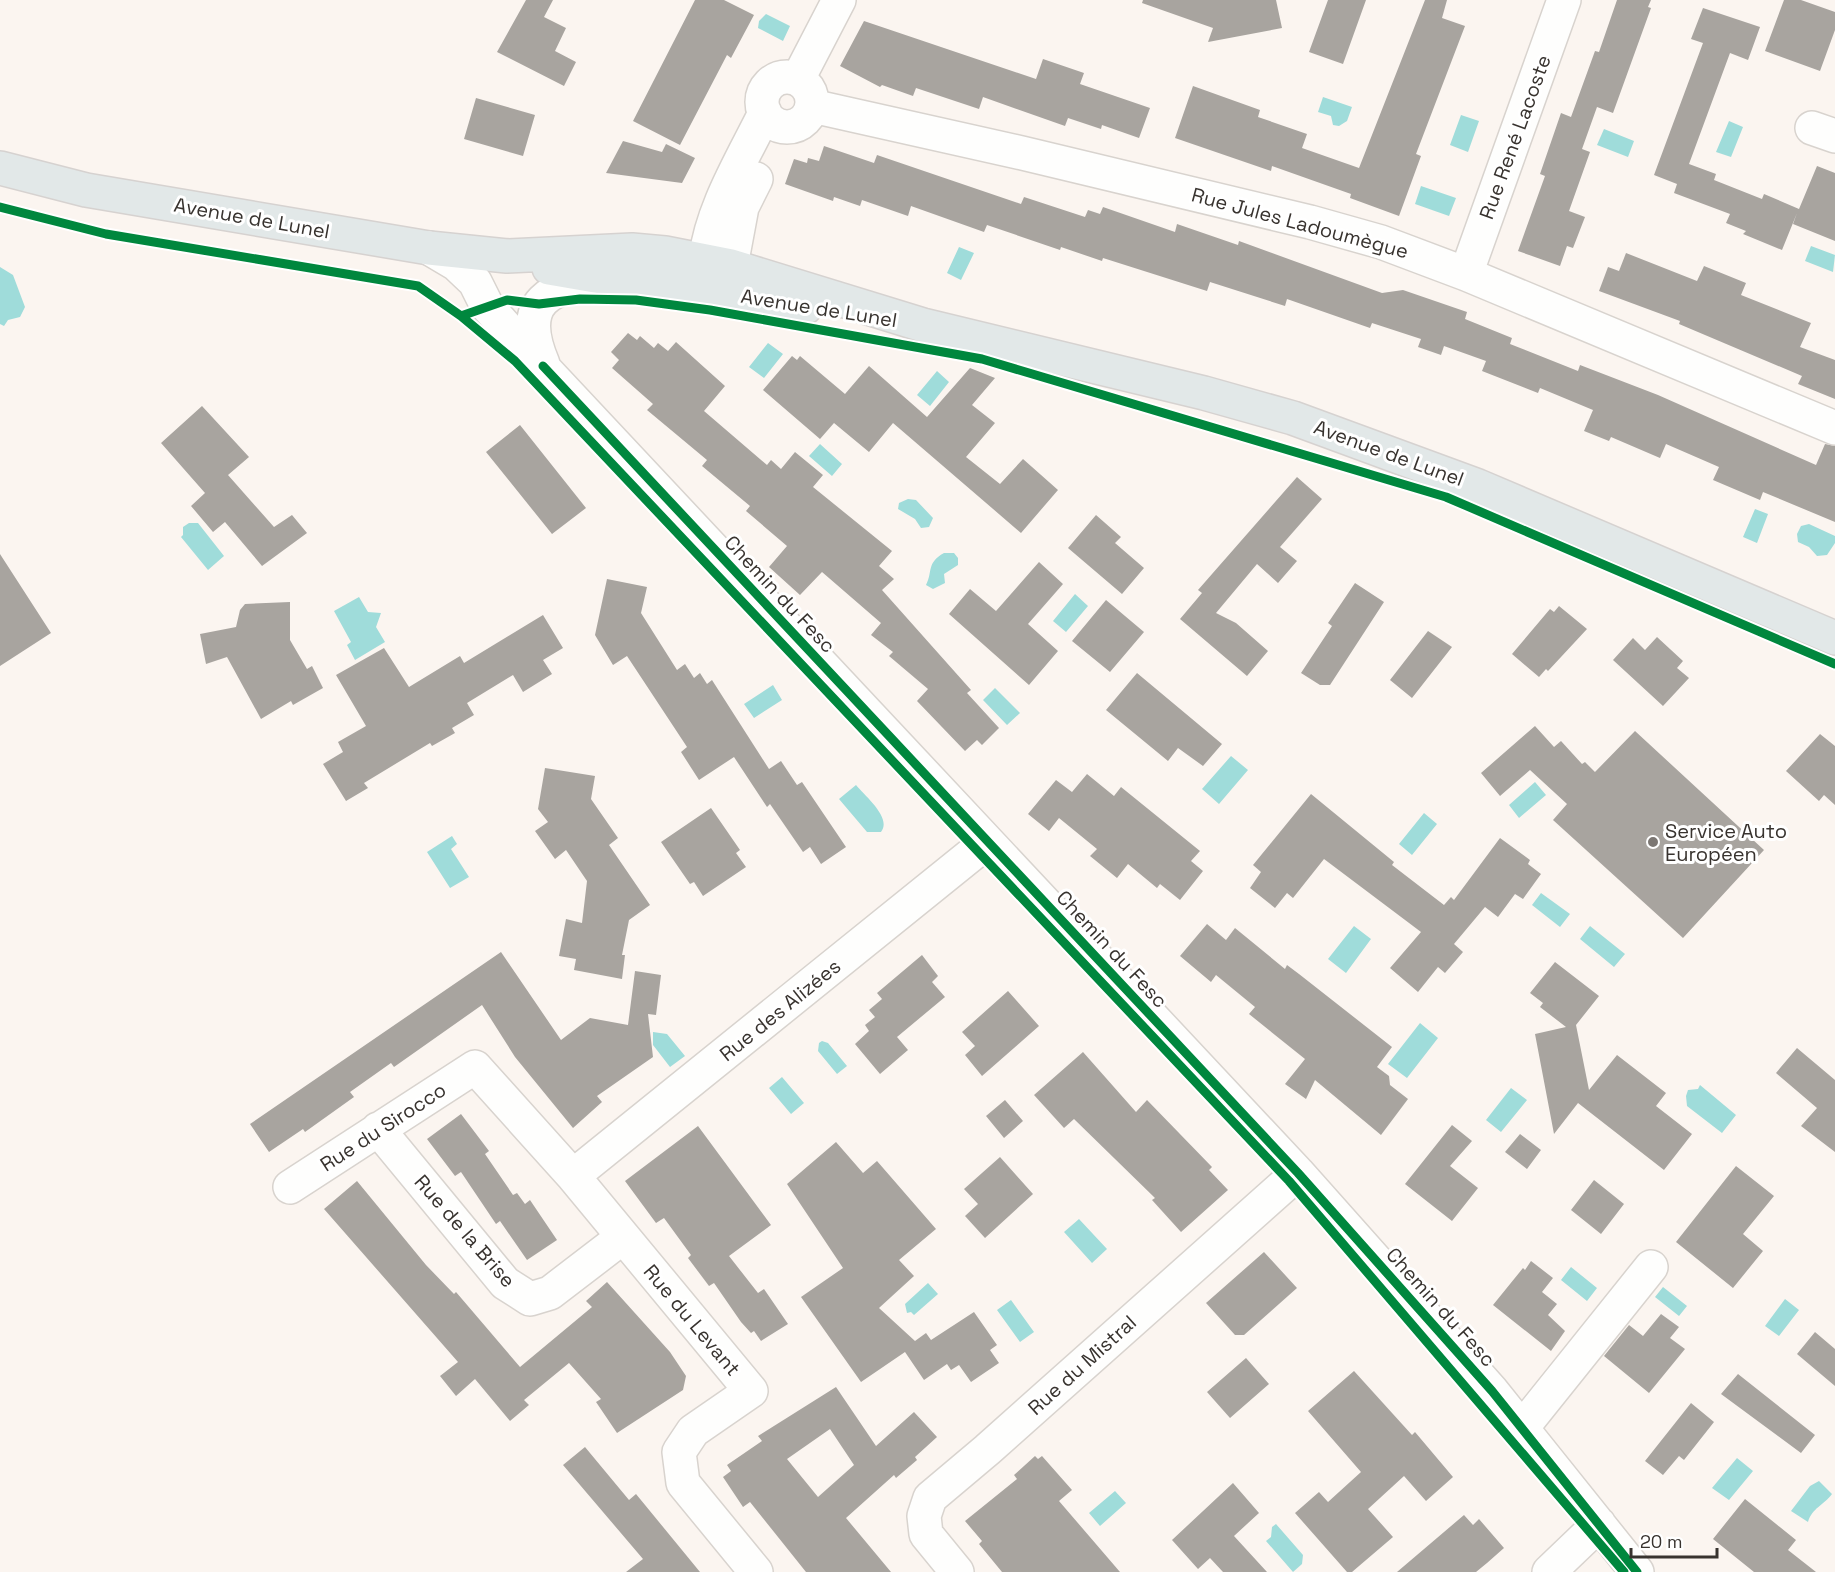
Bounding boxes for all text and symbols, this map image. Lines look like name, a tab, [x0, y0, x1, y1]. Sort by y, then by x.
street label: Rue René Lacoste	[1473, 51, 1557, 223]
street label: Rue Jules Ladoumègue	[1189, 182, 1411, 264]
street label: Avenue de Lunel	[172, 192, 332, 244]
street label: Avenue de Lunel	[739, 283, 899, 333]
street label: Avenue de Lunel	[1310, 414, 1468, 492]
street label: Chemin du Fesc	[719, 530, 841, 658]
place label: Service Auto Européen	[1665, 818, 1787, 867]
marker: Service Auto Européen	[1646, 835, 1660, 849]
street label: Chemin du Fesc	[1051, 885, 1173, 1013]
street label: Rue des Alizées	[714, 953, 846, 1067]
street label: Rue du Sirocco	[315, 1077, 451, 1177]
street label: Rue de la Brise	[409, 1169, 521, 1293]
street label: Chemin du Fesc	[1381, 1242, 1501, 1372]
street label: Rue du Levant	[638, 1259, 746, 1381]
street label: Rue du Mistral	[1022, 1309, 1142, 1421]
scale bar	[1631, 1521, 1716, 1559]
text: 20 m	[1640, 1530, 1683, 1553]

